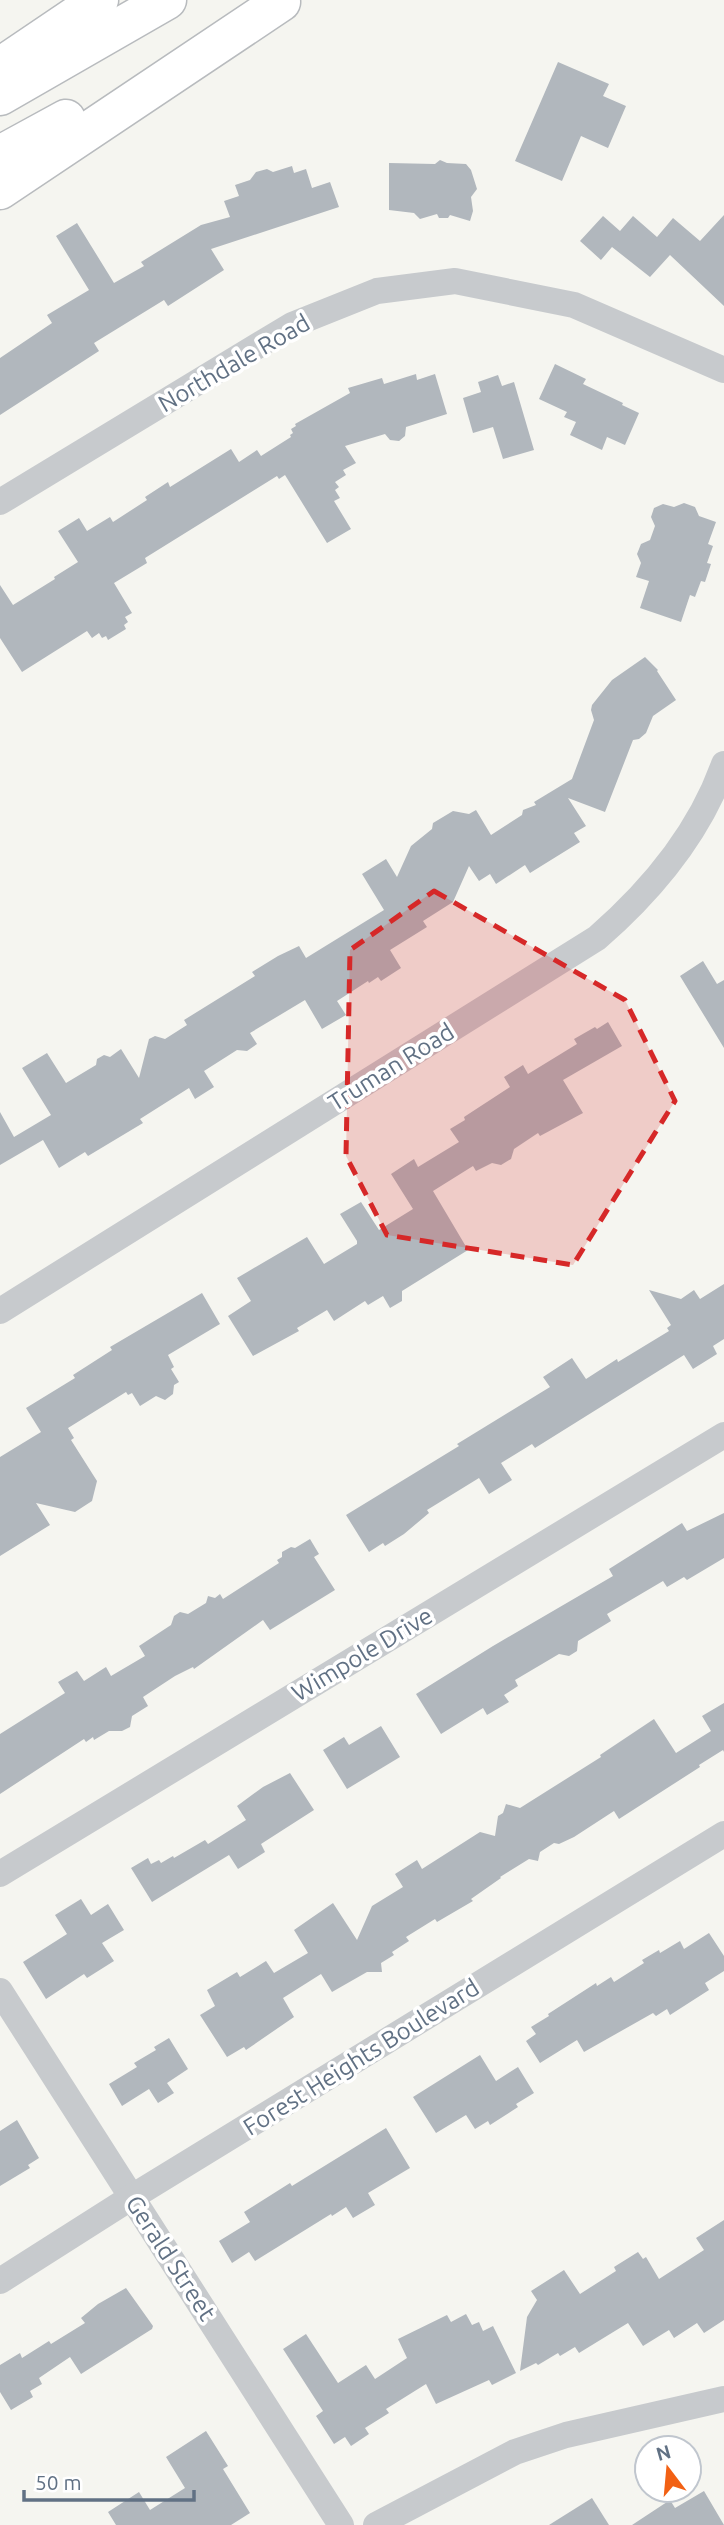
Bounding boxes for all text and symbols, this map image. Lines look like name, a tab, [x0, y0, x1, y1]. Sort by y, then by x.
street label: Northdale Road	[154, 309, 314, 417]
street label: Truman Road	[323, 1018, 459, 1116]
street label: Wimpole Drive	[287, 1601, 437, 1707]
street label: Forest Heights Boulevard	[238, 1973, 484, 2141]
street label: Gerald Street	[121, 2191, 222, 2326]
north arrow	[633, 2434, 703, 2504]
text: N	[653, 2440, 673, 2465]
scale bar	[24, 2458, 194, 2502]
text: 50 m	[35, 2470, 82, 2494]

